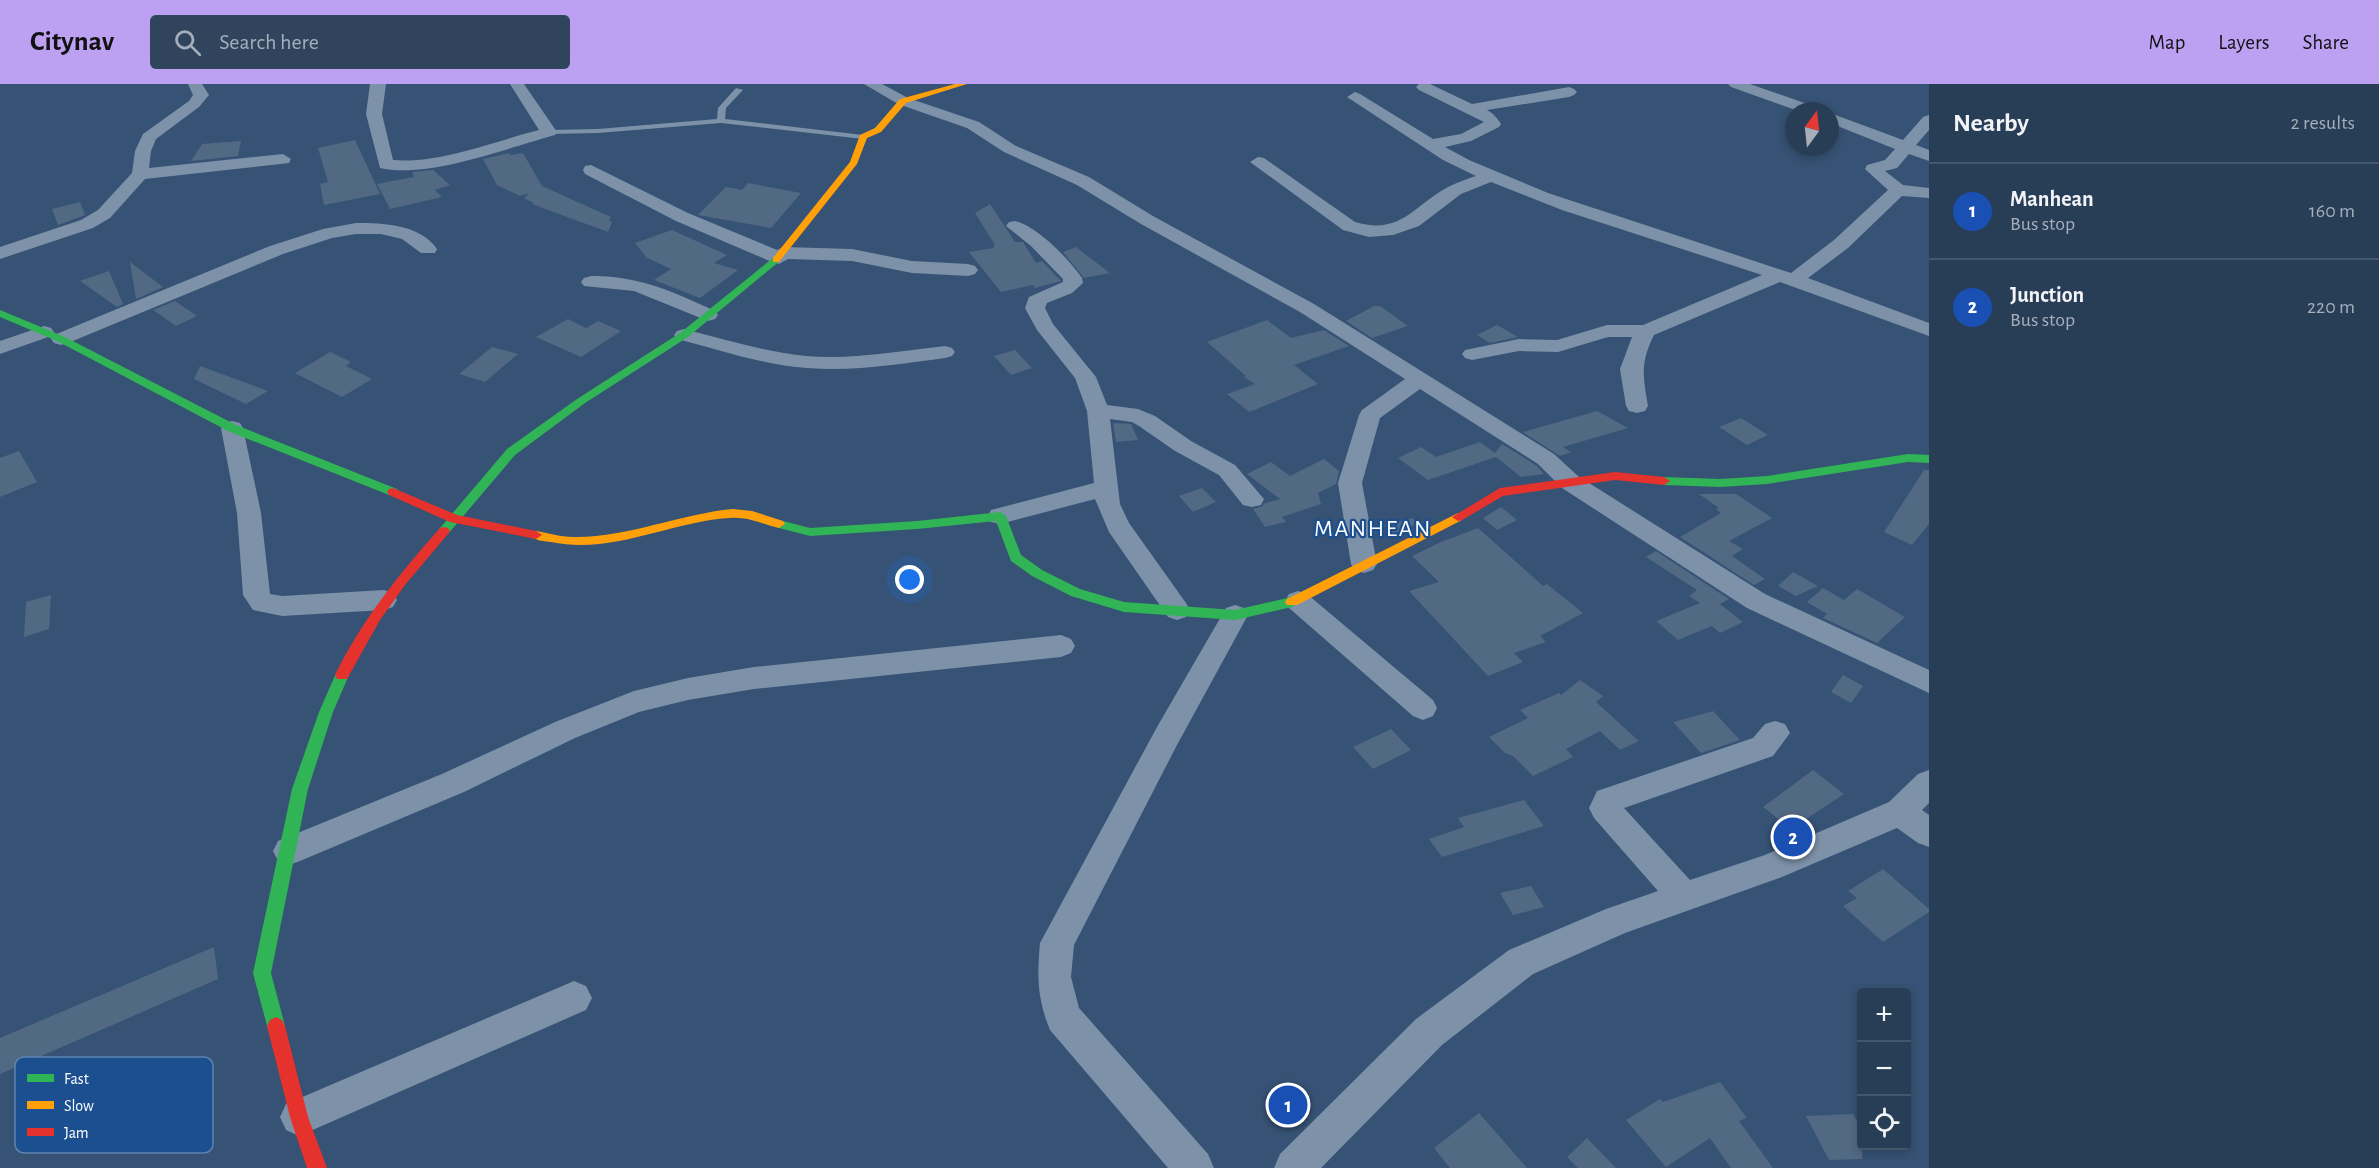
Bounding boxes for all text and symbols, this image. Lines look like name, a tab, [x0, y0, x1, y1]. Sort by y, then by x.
search box	[150, 15, 570, 69]
icon: search	[171, 26, 204, 59]
text: Citynav	[30, 28, 114, 56]
text: Search here	[219, 31, 319, 53]
text: Map	[2149, 32, 2185, 53]
text: Layers	[2218, 32, 2269, 53]
text: Share	[2302, 32, 2349, 53]
north arrow	[1785, 102, 1839, 156]
text: Nearby	[1953, 110, 2029, 136]
text: 2 results	[2291, 113, 2355, 133]
text: Manhean	[2010, 188, 2094, 210]
text: 1	[1969, 201, 1976, 221]
text: 160 m	[2309, 201, 2355, 221]
text: Bus stop	[2010, 214, 2075, 234]
text: Junction	[2010, 284, 2084, 306]
text: 2	[1968, 297, 1977, 317]
text: 220 m	[2307, 297, 2355, 317]
text: Bus stop	[2010, 310, 2075, 330]
district label: MANHEAN	[1314, 517, 1432, 541]
your location	[895, 565, 924, 594]
pin: 2	[1774, 814, 1812, 860]
map controls	[1857, 988, 1911, 1150]
button: +	[1857, 988, 1911, 1042]
button: −	[1857, 1042, 1911, 1096]
legend	[15, 1057, 213, 1153]
text: Fast	[64, 1071, 89, 1087]
pin: 1	[1268, 1082, 1308, 1128]
button: locate	[1857, 1096, 1911, 1150]
text: Slow	[64, 1098, 94, 1114]
text: Jam	[64, 1125, 89, 1141]

